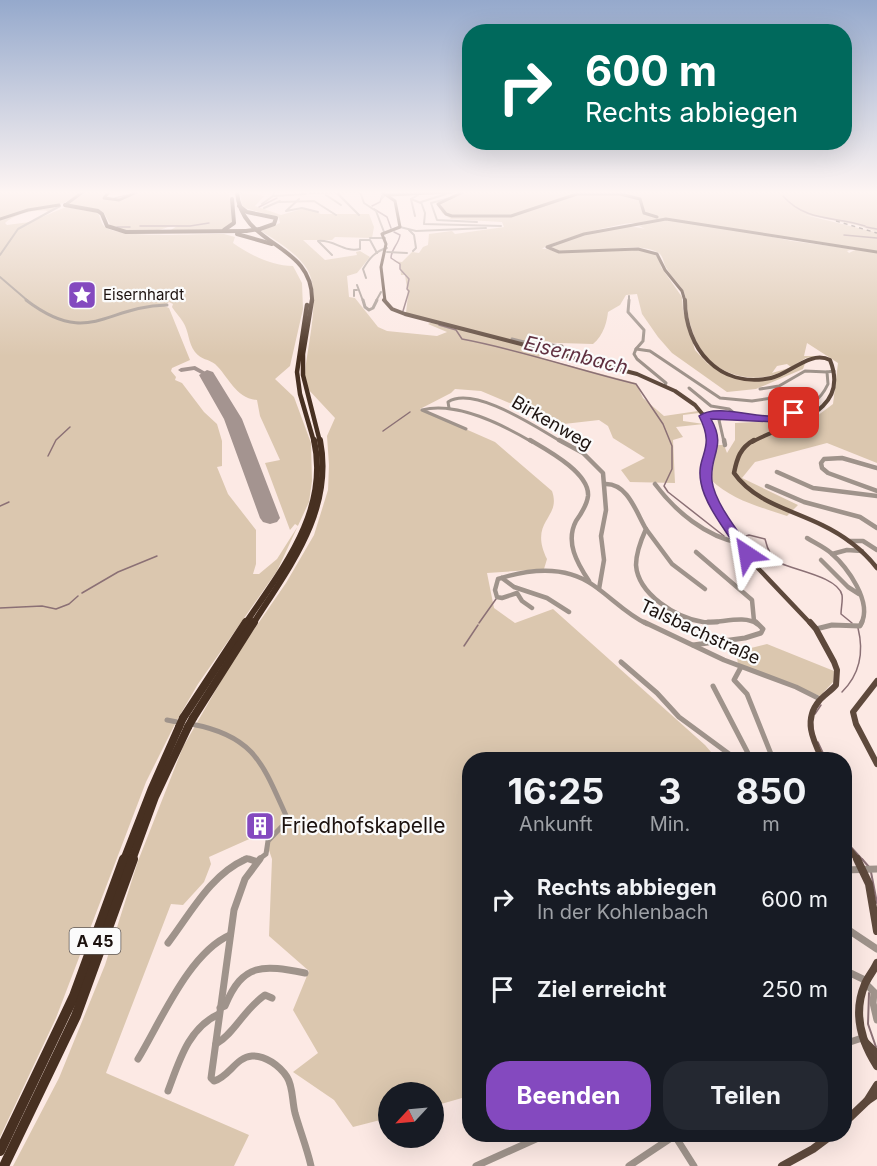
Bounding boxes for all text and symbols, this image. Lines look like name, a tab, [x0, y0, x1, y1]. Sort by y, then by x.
text: 600 m	[585, 45, 717, 96]
icon: right	[486, 48, 564, 126]
text: Rechts abbiegen	[585, 96, 798, 129]
place icon: Eisernhardt	[66, 279, 98, 311]
place label: Eisernhardt	[103, 285, 184, 304]
water label: Eisernbach	[521, 330, 631, 380]
pin	[768, 387, 819, 438]
street label: Birkenweg	[508, 391, 596, 454]
icon: arrive	[777, 396, 810, 429]
position arrow	[715, 522, 779, 586]
street label: Talsbachstraße	[637, 594, 764, 669]
text: 16:25	[508, 769, 604, 813]
text: 3	[658, 769, 682, 813]
text: 850	[736, 769, 806, 813]
building icon: Friedhofskapelle	[244, 810, 276, 842]
text: Ankunft	[519, 812, 593, 836]
text: Min.	[650, 812, 690, 836]
text: m	[762, 812, 780, 836]
place label: Friedhofskapelle	[281, 813, 445, 838]
text: Rechts abbiegen	[537, 874, 717, 900]
icon: right	[486, 883, 519, 916]
text: 600 m	[761, 886, 828, 912]
text: In der Kohlenbach	[537, 900, 709, 924]
road number: A 45	[70, 928, 121, 954]
icon: arrive	[486, 973, 519, 1006]
text: Ziel erreicht	[537, 976, 666, 1002]
text: 250 m	[762, 976, 828, 1002]
button: Beenden	[486, 1061, 651, 1130]
button: Teilen	[663, 1061, 828, 1130]
north arrow	[378, 1082, 444, 1148]
map controls	[378, 1082, 444, 1148]

